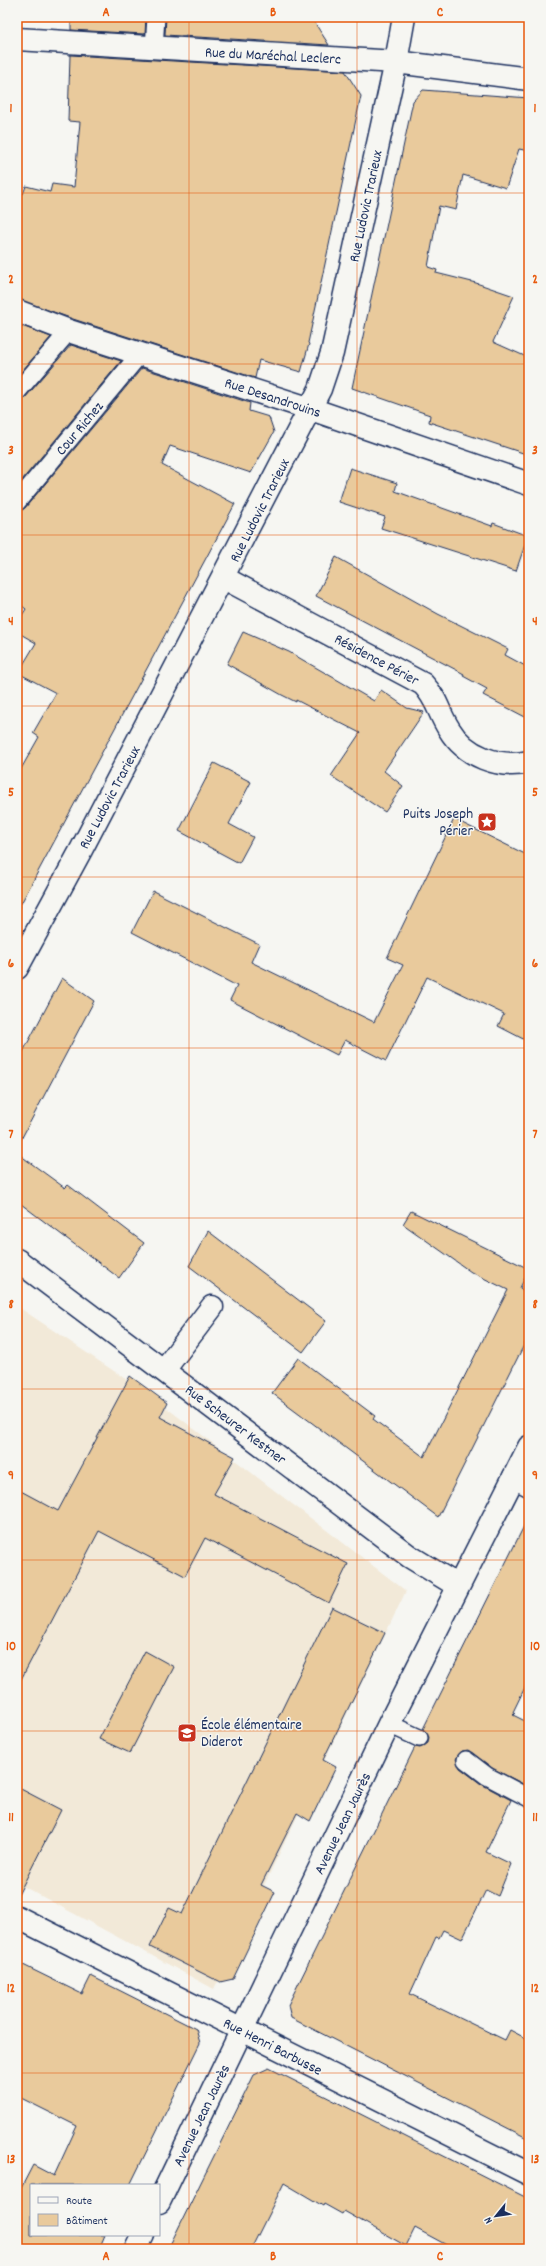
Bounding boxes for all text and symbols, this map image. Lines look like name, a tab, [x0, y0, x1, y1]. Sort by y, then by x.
text: A	[102, 4, 110, 23]
text: B	[270, 4, 276, 23]
text: C	[437, 4, 444, 23]
street label: Rue du Maréchal Leclerc	[204, 42, 341, 72]
text: 1	[10, 100, 13, 119]
text: 1	[534, 100, 537, 119]
street label: Rue Ludovic Trarieux	[344, 148, 390, 265]
text: 2	[8, 271, 14, 290]
text: 2	[532, 271, 538, 290]
street label: Rue Desandrouins	[221, 373, 323, 425]
street label: Cour Richez	[51, 397, 110, 461]
text: 3	[8, 442, 14, 461]
text: 3	[532, 442, 538, 461]
street label: Rue Ludovic Trarieux	[225, 455, 297, 567]
text: 4	[8, 613, 14, 632]
text: 4	[532, 613, 538, 632]
street label: Résidence Périer	[330, 629, 423, 693]
street label: Rue Ludovic Trarieux	[74, 742, 147, 853]
text: 5	[8, 784, 14, 803]
text: 5	[532, 784, 538, 803]
place label: Puits Joseph Périer	[403, 804, 473, 843]
place icon: Puits Joseph Périer	[476, 811, 498, 833]
text: 6	[8, 955, 15, 974]
text: 6	[532, 955, 539, 974]
text: 7	[9, 1126, 14, 1145]
text: 7	[533, 1126, 538, 1145]
text: 8	[8, 1296, 14, 1315]
text: 8	[532, 1296, 538, 1315]
street label: Rue Scheurer Kestner	[179, 1380, 290, 1471]
text: 9	[8, 1467, 14, 1486]
text: 9	[532, 1467, 538, 1486]
text: 10	[6, 1638, 16, 1657]
text: 10	[530, 1638, 540, 1657]
place label: École élémentaire Diderot	[201, 1715, 302, 1754]
school or university icon: École élémentaire Diderot	[176, 1722, 198, 1744]
street label: Avenue Jean Jaurès	[310, 1769, 378, 1879]
text: 11	[8, 1809, 14, 1828]
text: 11	[532, 1809, 538, 1828]
text: 12	[7, 1980, 16, 1999]
text: 12	[531, 1980, 540, 1999]
street label: Rue Henri Barbusse	[219, 2013, 326, 2082]
street label: Avenue Jean Jaurès	[169, 2061, 237, 2171]
text: 13	[7, 2151, 16, 2170]
text: 13	[531, 2151, 540, 2170]
legend	[30, 2184, 160, 2236]
text: Route	[66, 2193, 92, 2210]
north arrow	[476, 2196, 516, 2236]
text: Bâtiment	[66, 2213, 108, 2230]
text: N	[481, 2213, 497, 2226]
text: A	[102, 2248, 110, 2266]
text: B	[270, 2248, 276, 2266]
text: C	[437, 2248, 444, 2266]

